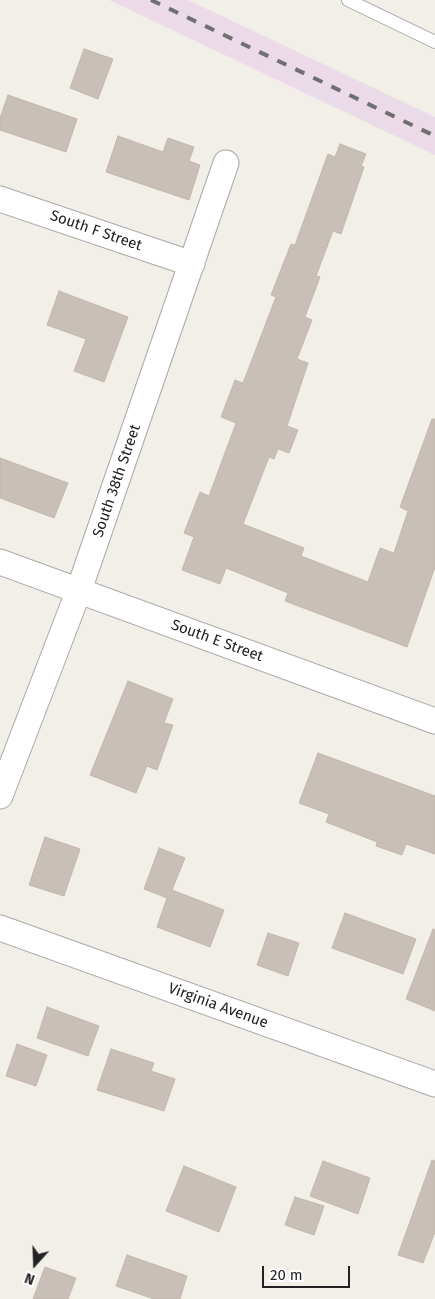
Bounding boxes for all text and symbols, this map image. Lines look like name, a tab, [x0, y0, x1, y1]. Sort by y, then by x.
street label: South F Street	[48, 207, 144, 255]
street label: South 38th Street	[89, 422, 145, 540]
street label: South E Street	[169, 616, 265, 666]
street label: Virginia Avenue	[166, 980, 270, 1032]
north arrow	[10, 1239, 60, 1289]
scale bar	[265, 1256, 352, 1288]
text: 20 m	[270, 1266, 303, 1284]
text: N	[22, 1269, 37, 1288]

